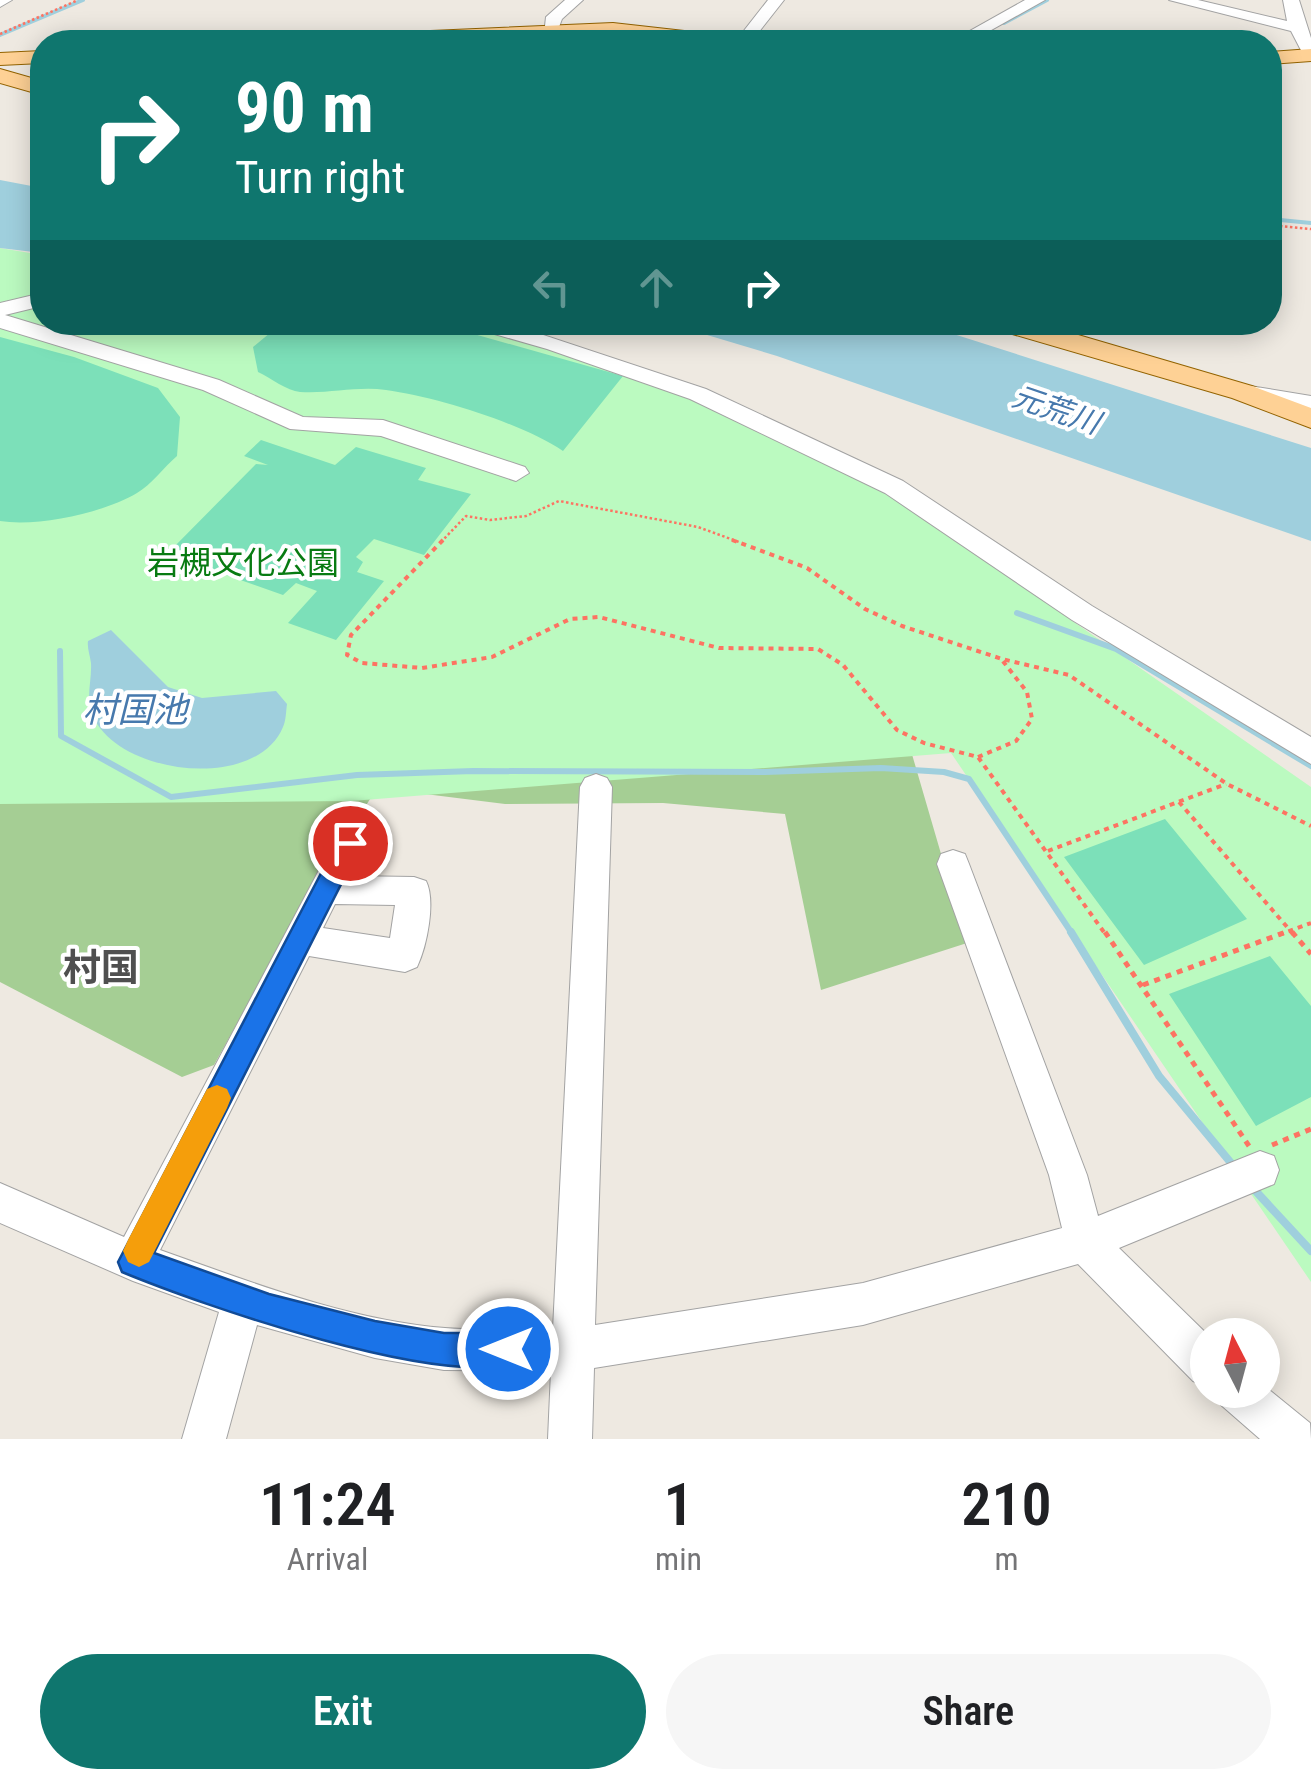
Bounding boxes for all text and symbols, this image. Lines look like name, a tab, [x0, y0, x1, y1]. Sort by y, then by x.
text: 90 m	[235, 67, 374, 149]
icon: right	[70, 70, 200, 200]
text: Turn right	[235, 151, 405, 204]
icon: left	[524, 260, 579, 315]
icon: ahead	[629, 260, 684, 315]
icon: right	[734, 260, 789, 315]
water label: 元荒川	[1008, 378, 1107, 442]
park label: 岩槻文化公園	[147, 544, 339, 582]
water label: 村国池	[82, 690, 190, 731]
pin	[308, 801, 393, 886]
icon: arrive	[323, 816, 378, 871]
district label: 村国	[63, 946, 139, 990]
position arrow	[456, 1297, 560, 1401]
north arrow	[1190, 1318, 1280, 1408]
map controls	[1190, 1318, 1280, 1408]
text: 11:24	[259, 1469, 396, 1540]
text: 1	[663, 1469, 694, 1540]
text: 210	[961, 1469, 1052, 1540]
text: Arrival	[287, 1540, 368, 1578]
text: min	[655, 1540, 702, 1578]
text: m	[994, 1540, 1019, 1578]
button: Exit	[40, 1654, 646, 1769]
button: Share	[666, 1654, 1271, 1769]

